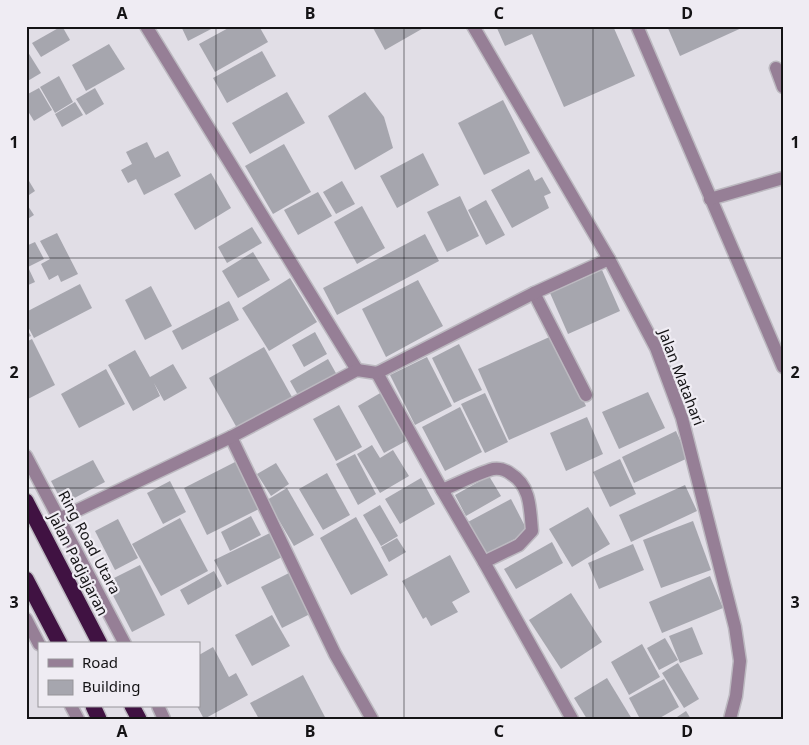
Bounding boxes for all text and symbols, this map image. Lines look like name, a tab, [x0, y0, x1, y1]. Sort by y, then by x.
text: A	[116, 2, 128, 24]
text: B	[305, 2, 315, 24]
text: C	[494, 2, 504, 24]
text: D	[681, 2, 693, 24]
text: 1	[9, 131, 19, 153]
text: 1	[790, 131, 800, 153]
street label: Jalan Matahari	[654, 324, 710, 428]
text: 2	[9, 361, 19, 383]
text: 2	[790, 361, 800, 383]
street label: Ring Road Utara	[54, 487, 126, 597]
street label: Jalan Padjajaran	[44, 507, 114, 619]
text: 3	[9, 591, 19, 613]
text: 3	[790, 591, 800, 613]
legend	[38, 642, 200, 708]
text: Road	[82, 652, 118, 672]
text: Building	[82, 676, 140, 696]
text: A	[116, 720, 128, 742]
text: B	[305, 720, 315, 742]
text: C	[494, 720, 504, 742]
text: D	[681, 720, 693, 742]

